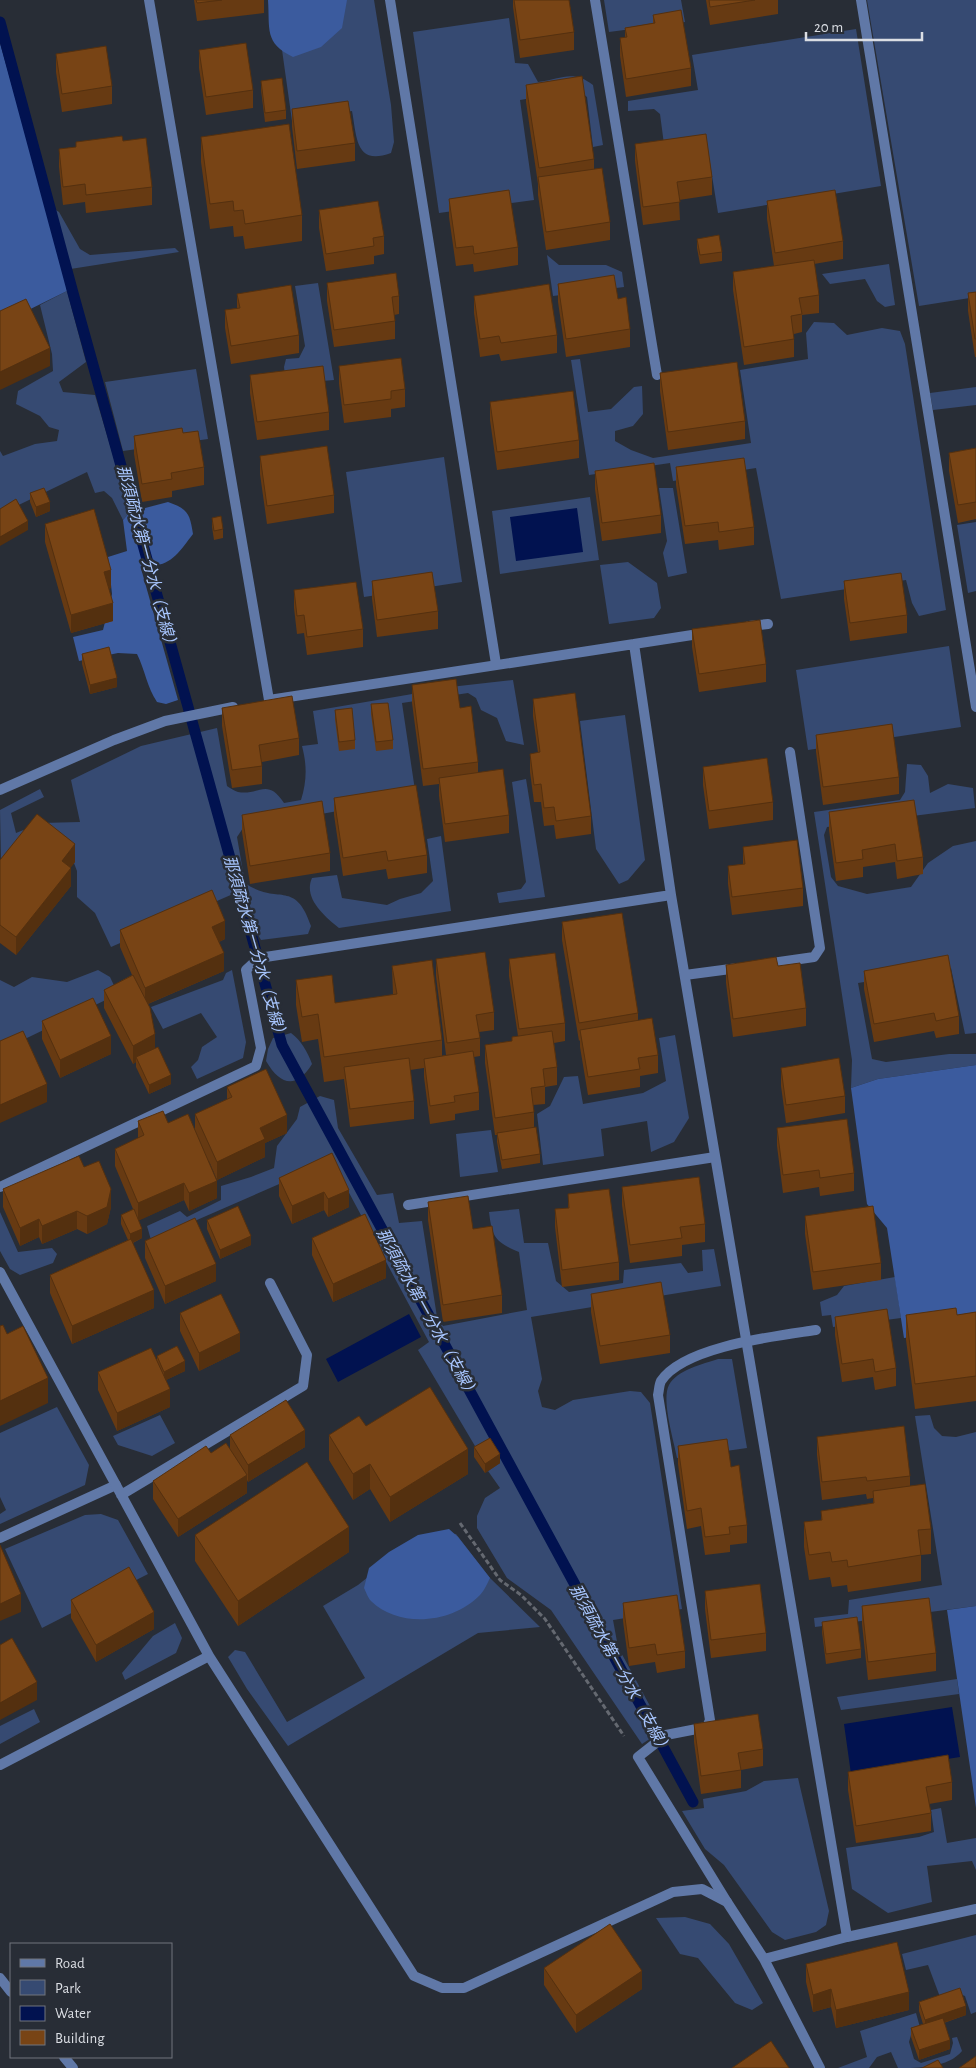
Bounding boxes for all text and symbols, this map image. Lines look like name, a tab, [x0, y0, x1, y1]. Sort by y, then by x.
scale bar	[806, 10, 922, 42]
text: 20 m	[814, 20, 843, 35]
water label: 那須疏水第一分水（支線）	[114, 463, 181, 653]
water label: 那須疏水第一分水（支線）	[221, 854, 290, 1043]
water label: 那須疏水第一分水（支線）	[374, 1225, 482, 1401]
water label: 那須疏水第一分水（支線）	[567, 1581, 675, 1757]
legend	[10, 1943, 172, 2058]
text: Road	[55, 1956, 85, 1971]
text: Park	[55, 1981, 81, 1996]
text: Water	[55, 2006, 91, 2021]
text: Building	[55, 2031, 105, 2046]

